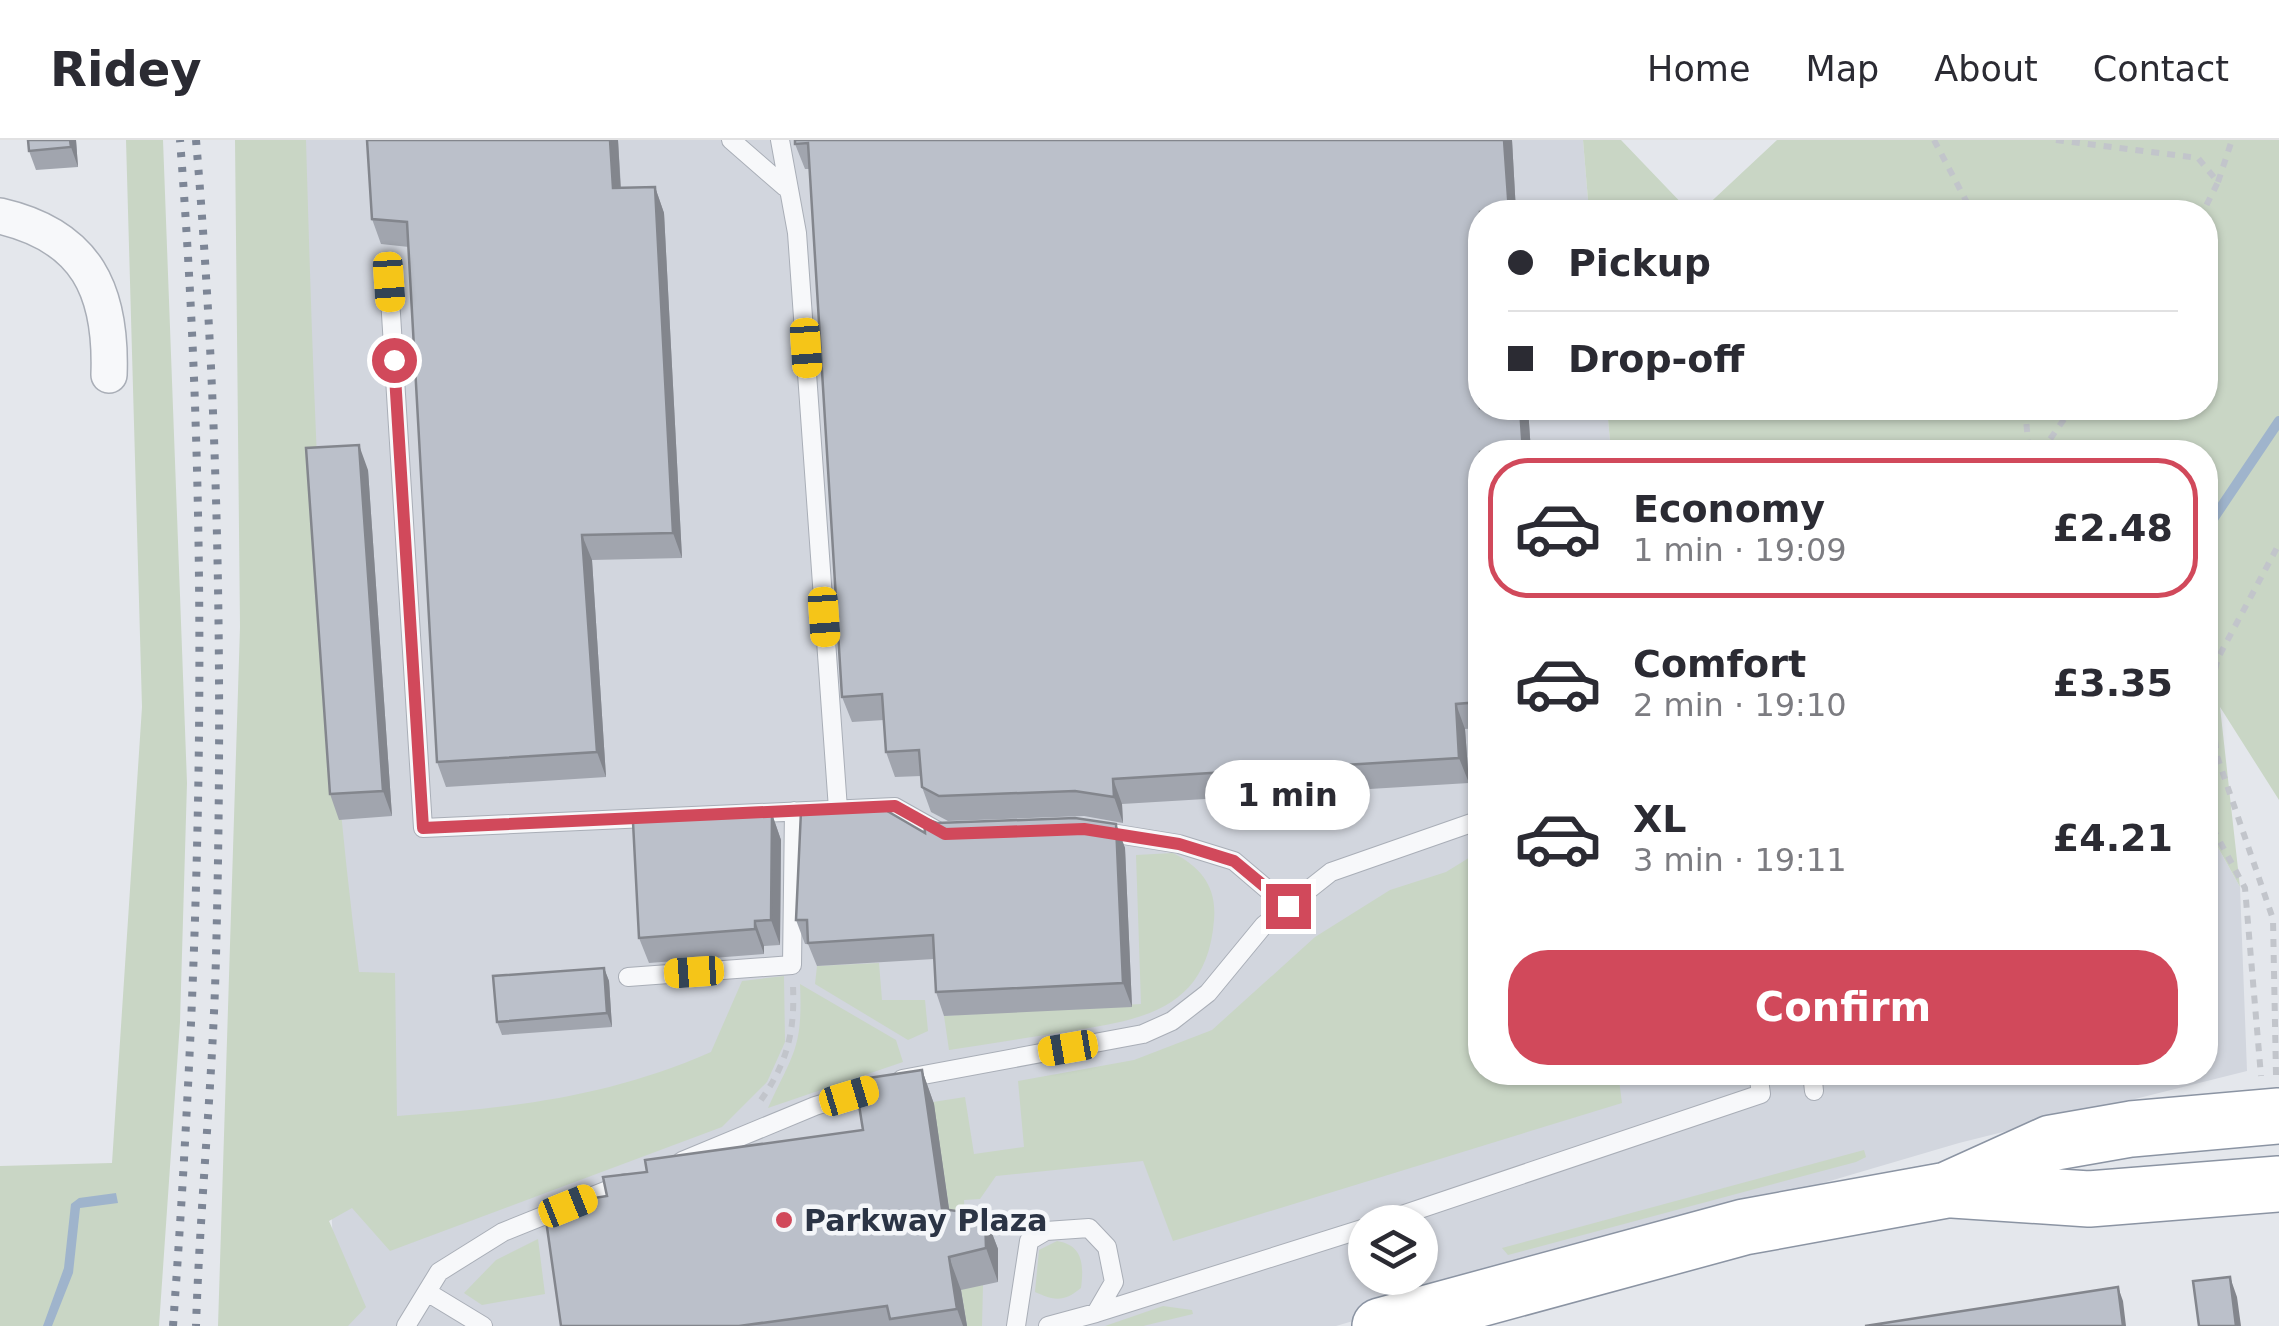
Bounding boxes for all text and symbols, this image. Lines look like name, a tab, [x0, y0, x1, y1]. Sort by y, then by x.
text: Ridey	[50, 41, 202, 97]
text: Home	[1647, 49, 1750, 89]
text: Map	[1805, 49, 1879, 89]
text: About	[1934, 49, 2038, 89]
text: Contact	[2093, 49, 2229, 89]
text: Pickup	[1568, 241, 1711, 285]
car	[372, 251, 406, 313]
car	[789, 317, 823, 379]
text: Drop-off	[1568, 337, 1744, 381]
route start	[372, 338, 417, 383]
icon: car	[1513, 483, 1603, 573]
text: Economy	[1633, 487, 1825, 531]
text: £2.48	[2053, 506, 2173, 550]
text: 1 min · 19:09	[1633, 531, 1847, 569]
car	[807, 586, 841, 648]
icon: car	[1513, 638, 1603, 728]
text: Comfort	[1633, 642, 1806, 686]
text: £3.35	[2053, 661, 2173, 705]
text: 2 min · 19:10	[1633, 686, 1847, 724]
callout: 1 min	[1206, 761, 1370, 831]
text: 1 min	[1237, 776, 1338, 814]
icon: car	[1513, 793, 1603, 883]
text: XL	[1633, 797, 1687, 841]
text: £4.21	[2053, 816, 2173, 860]
text: 3 min · 19:11	[1633, 841, 1847, 879]
route end	[1266, 884, 1311, 929]
button: Confirm	[1508, 950, 2178, 1065]
car	[663, 955, 725, 989]
car	[1036, 1028, 1100, 1068]
car	[816, 1073, 882, 1119]
car	[535, 1181, 601, 1231]
place label: Parkway Plaza	[804, 1203, 1047, 1238]
map controls	[1348, 1205, 1438, 1295]
button: layers	[1348, 1205, 1438, 1295]
marker: Parkway Plaza	[773, 1209, 795, 1231]

